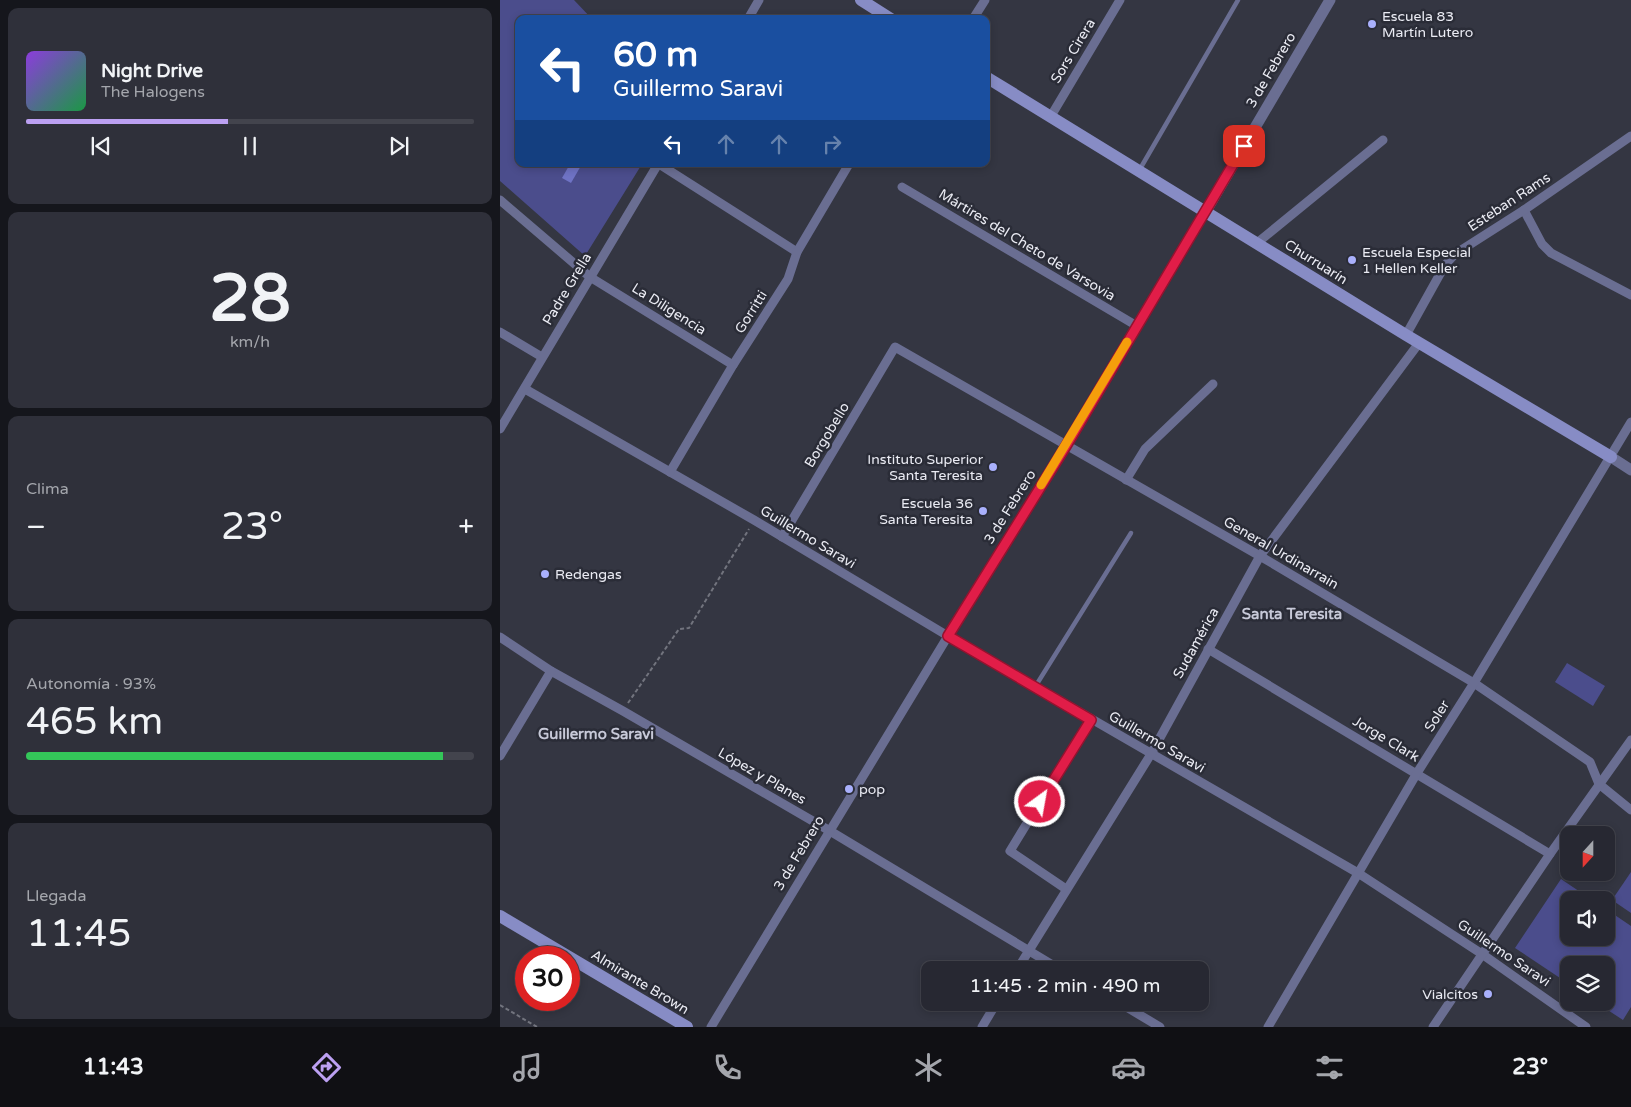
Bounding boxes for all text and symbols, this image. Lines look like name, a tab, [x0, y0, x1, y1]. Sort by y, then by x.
place label: Escuela 83 Martín Lutero	[1382, 8, 1473, 41]
street label: Sors Cirera	[1047, 16, 1099, 86]
marker: Escuela 83 Martín Lutero	[1366, 18, 1378, 30]
street label: 3 de Febrero	[1243, 29, 1299, 111]
text: 60 m	[613, 34, 698, 76]
icon: left	[530, 35, 595, 100]
text: Night Drive	[101, 60, 203, 82]
text: Guillermo Saravi	[613, 76, 783, 102]
text: The Halogens	[101, 82, 205, 102]
pin	[1223, 125, 1265, 167]
icon: left	[659, 130, 687, 158]
icon: ahead	[712, 130, 740, 158]
icon: ahead	[765, 130, 793, 158]
icon: right	[818, 130, 846, 158]
icon: previous	[87, 132, 115, 160]
icon: pause	[236, 132, 264, 160]
icon: next	[385, 132, 413, 160]
icon: arrive	[1230, 132, 1258, 160]
street label: Esteban Rams	[1465, 169, 1554, 235]
street label: Mártires del Cheto de Varsovia	[936, 185, 1118, 305]
street label: Churruarín	[1281, 236, 1351, 288]
place label: Escuela Especial 1 Hellen Keller	[1362, 244, 1471, 277]
street label: Padre Grella	[539, 250, 595, 328]
marker: Escuela Especial 1 Hellen Keller	[1346, 254, 1358, 266]
text: 28	[209, 260, 291, 339]
street label: La Diligencia	[629, 279, 709, 339]
street label: Gorritti	[731, 287, 771, 337]
text: km/h	[230, 332, 270, 352]
street label: Borgobello	[801, 399, 853, 471]
place label: Instituto Superior Santa Teresita	[867, 451, 984, 484]
marker: Instituto Superior Santa Teresita	[987, 461, 999, 473]
street label: 3 de Febrero	[980, 467, 1040, 547]
text: Clima	[26, 479, 69, 499]
place label: Escuela 36 Santa Teresita	[879, 495, 973, 528]
street label: Guillermo Saravi	[757, 502, 859, 572]
text: 23°	[221, 504, 283, 550]
marker: Escuela 36 Santa Teresita	[977, 505, 989, 517]
text: −	[26, 510, 46, 544]
text: +	[458, 510, 474, 544]
street label: General Urdinarrain	[1220, 513, 1342, 593]
place label: Redengas	[555, 566, 622, 583]
marker: Redengas	[539, 568, 551, 580]
street label: Sudamérica	[1169, 604, 1223, 682]
district label: Santa Teresita	[1242, 605, 1342, 623]
text: Autonomía · 93%	[26, 674, 156, 694]
street label: Soler	[1421, 697, 1454, 735]
text: 465 km	[26, 699, 163, 745]
street label: Guillermo Saravi	[1106, 708, 1208, 776]
street label: Jorge Clark	[1350, 712, 1423, 766]
district label: Guillermo Saravi	[538, 725, 654, 743]
street label: López y Planes	[715, 744, 809, 808]
position arrow	[1013, 775, 1065, 827]
place label: pop	[859, 781, 885, 798]
marker: pop	[843, 783, 855, 795]
street label: 3 de Febrero	[770, 813, 828, 893]
north arrow	[1560, 826, 1615, 881]
map controls	[1560, 826, 1615, 1011]
text: Llegada	[26, 886, 86, 906]
button: sound	[1560, 891, 1615, 946]
text: 11:45	[26, 911, 131, 957]
street label: Guillermo Saravi	[1454, 916, 1554, 990]
speed limit sign: 30	[515, 946, 580, 1011]
street label: Almirante Brown	[588, 946, 692, 1018]
button: layers	[1560, 956, 1615, 1011]
text: 11:45 · 2 min · 490 m	[969, 975, 1161, 997]
place label: Vialcitos	[1422, 986, 1478, 1003]
marker: Vialcitos	[1482, 988, 1494, 1000]
icon: directions	[309, 1050, 344, 1085]
icon: music	[510, 1050, 545, 1085]
icon: phone	[710, 1050, 745, 1085]
icon: climate	[911, 1050, 946, 1085]
icon: car	[1111, 1050, 1146, 1085]
icon: filters	[1312, 1050, 1347, 1085]
text: 11:43	[83, 1054, 144, 1080]
text: 23°	[1512, 1054, 1548, 1080]

